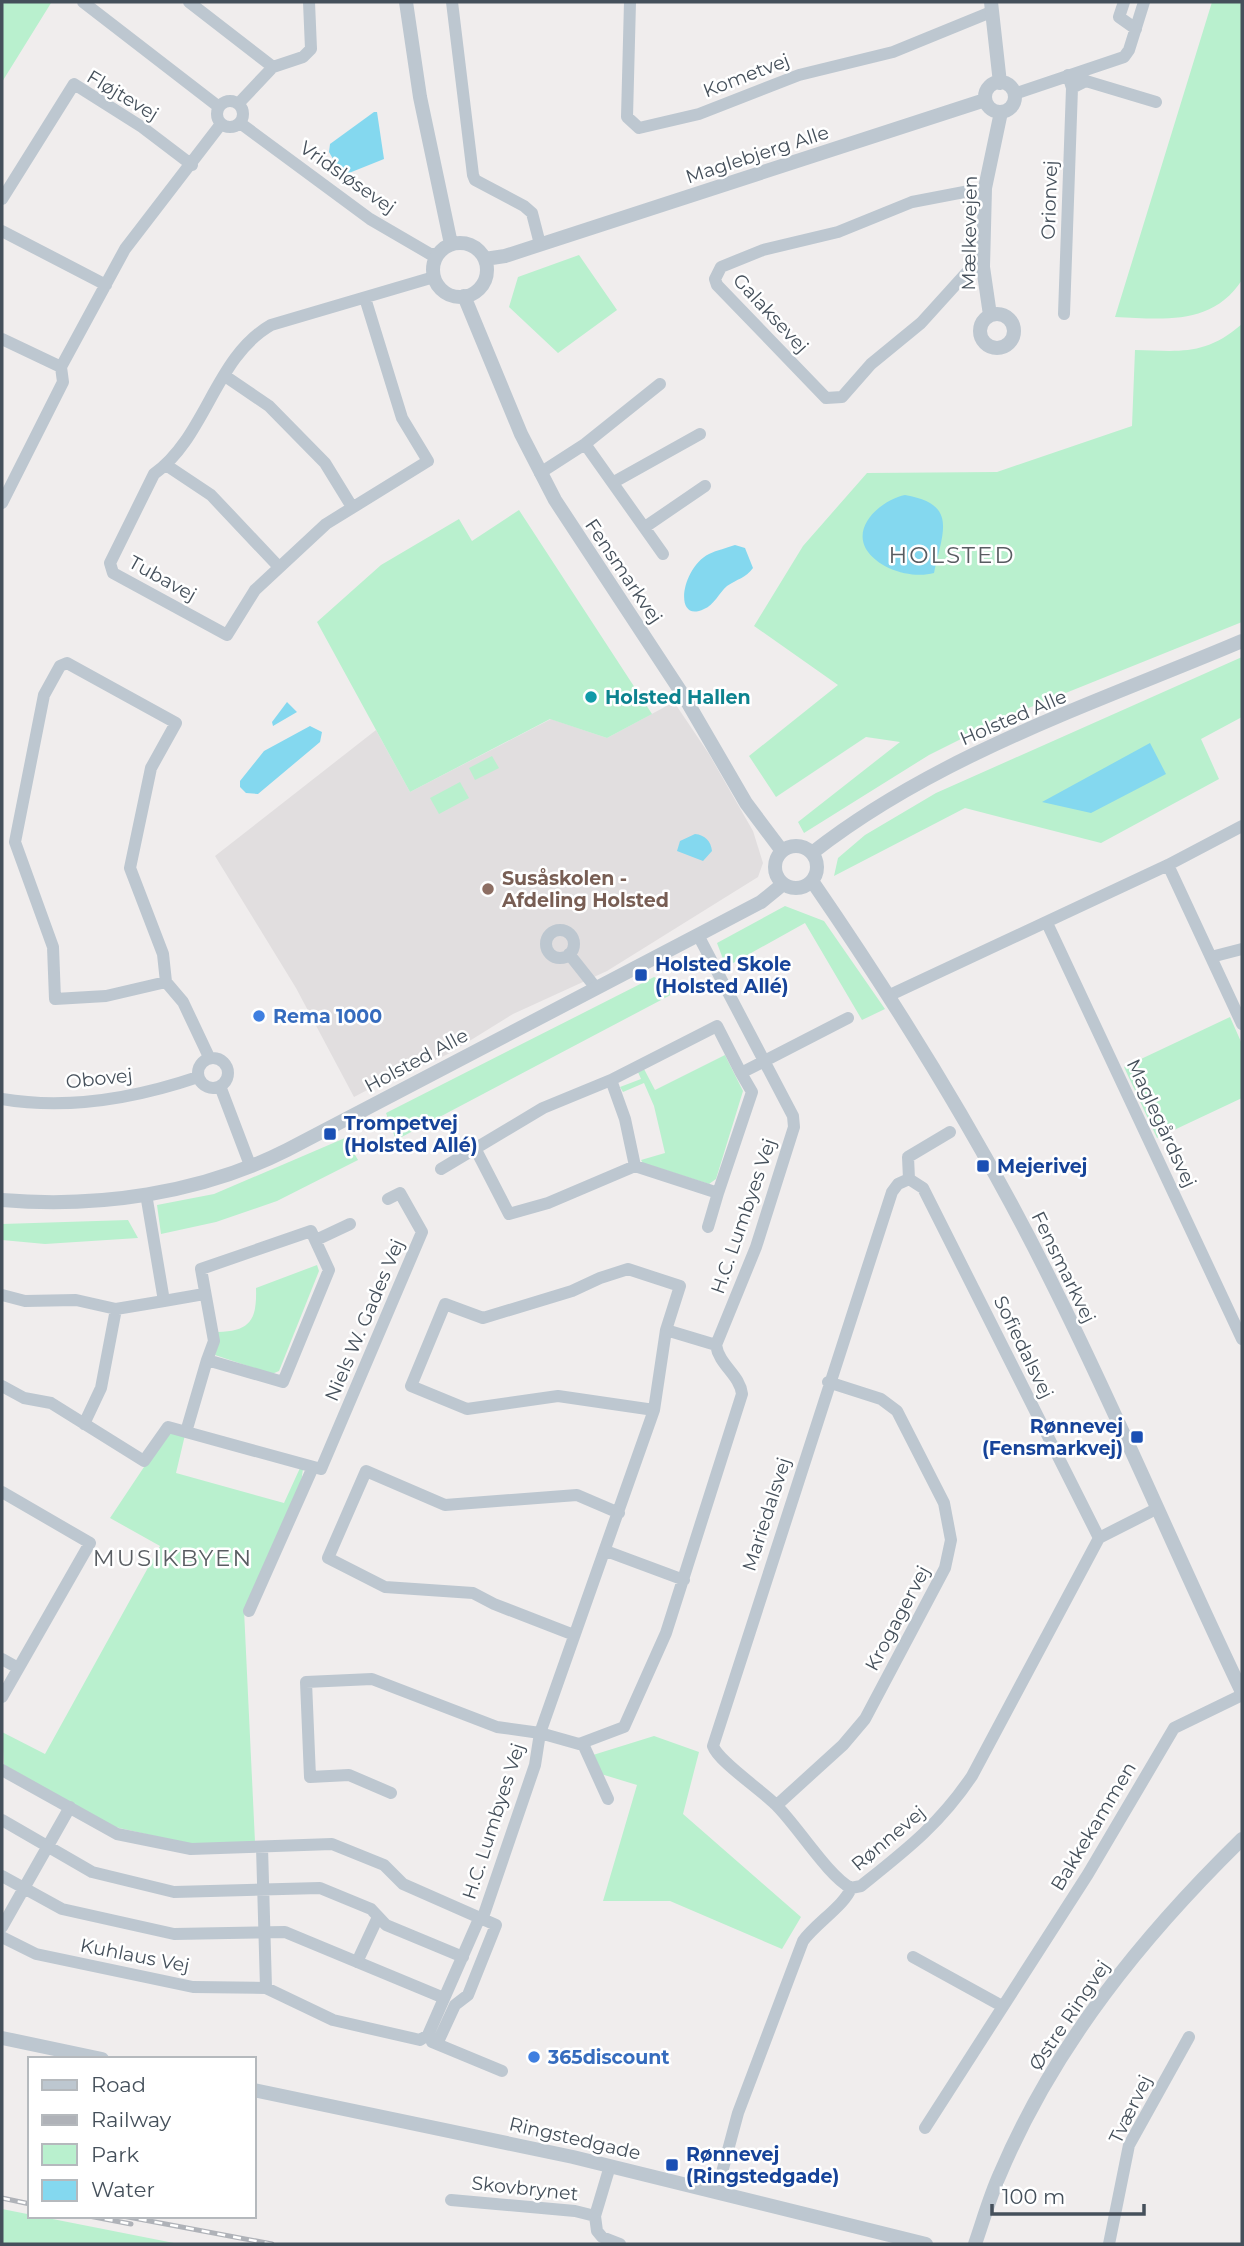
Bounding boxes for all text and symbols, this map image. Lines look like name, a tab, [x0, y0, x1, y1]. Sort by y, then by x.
street label: Kometvej	[700, 48, 793, 102]
street label: Fløjtevej	[83, 65, 163, 126]
street label: Maglebjerg Alle	[683, 120, 832, 188]
street label: Vridsløsevej	[295, 136, 400, 219]
street label: Orionvej	[1037, 160, 1062, 240]
street label: Mælkevejen	[957, 175, 982, 291]
street label: Galaksevej	[728, 269, 813, 358]
street label: Fensmarkvej	[580, 514, 667, 628]
district label: HOLSTED	[889, 541, 1015, 569]
street label: Tubavej	[125, 550, 201, 606]
street label: Holsted Alle	[956, 685, 1070, 750]
place label: Holsted Hallen	[605, 686, 751, 709]
marker: Holsted Hallen	[583, 689, 599, 705]
place label: Susåskolen - Afdeling Holsted	[501, 867, 669, 912]
marker: Susåskolen - Afdeling Holsted	[480, 881, 496, 897]
place label: Holsted Skole (Holsted Allé)	[655, 953, 791, 998]
marker: Holsted Skole (Holsted Allé)	[633, 967, 649, 983]
place label: Rema 1000	[273, 1005, 382, 1028]
marker: Rema 1000	[251, 1008, 267, 1024]
street label: Holsted Alle	[361, 1024, 472, 1097]
street label: Maglegårdsvej	[1122, 1055, 1201, 1191]
street label: Obovej	[65, 1064, 134, 1093]
place label: Trompetvej (Holsted Allé)	[344, 1112, 478, 1157]
marker: Trompetvej (Holsted Allé)	[322, 1126, 338, 1142]
street label: H.C. Lumbyes Vej	[706, 1135, 781, 1297]
place label: Mejerivej	[997, 1155, 1087, 1178]
marker: Mejerivej	[975, 1158, 991, 1174]
street label: Fensmarkvej	[1027, 1208, 1101, 1327]
street label: Niels W. Gades Vej	[320, 1236, 409, 1405]
street label: Sofiedalsvej	[989, 1292, 1058, 1402]
place label: Rønnevej (Fensmarkvej)	[982, 1415, 1123, 1460]
marker: Rønnevej (Fensmarkvej)	[1129, 1429, 1145, 1445]
street label: Mariedalsvej	[737, 1454, 796, 1574]
district label: MUSIKBYEN	[93, 1544, 253, 1572]
street label: Krogagervej	[860, 1562, 935, 1675]
street label: H.C. Lumbyes Vej	[457, 1740, 530, 1902]
street label: Bakkekammen	[1046, 1758, 1141, 1895]
street label: Rønnevej	[847, 1801, 930, 1876]
street label: Kuhlaus Vej	[78, 1934, 192, 1977]
street label: Østre Ringvej	[1024, 1956, 1115, 2075]
place label: 365discount	[547, 2046, 670, 2069]
marker: 365discount	[526, 2049, 542, 2065]
legend	[28, 2057, 256, 2218]
street label: Tværvej	[1104, 2071, 1157, 2147]
text: Road	[91, 2072, 146, 2097]
text: Railway	[91, 2107, 172, 2132]
street label: Ringstedgade	[507, 2112, 643, 2165]
text: Park	[91, 2142, 139, 2167]
place label: Rønnevej (Ringstedgade)	[686, 2143, 839, 2188]
marker: Rønnevej (Ringstedgade)	[664, 2157, 680, 2173]
street label: Skovbrynet	[470, 2171, 580, 2206]
scale bar	[992, 2172, 1144, 2216]
text: Water	[91, 2177, 155, 2202]
text: 100 m	[1002, 2184, 1065, 2209]

